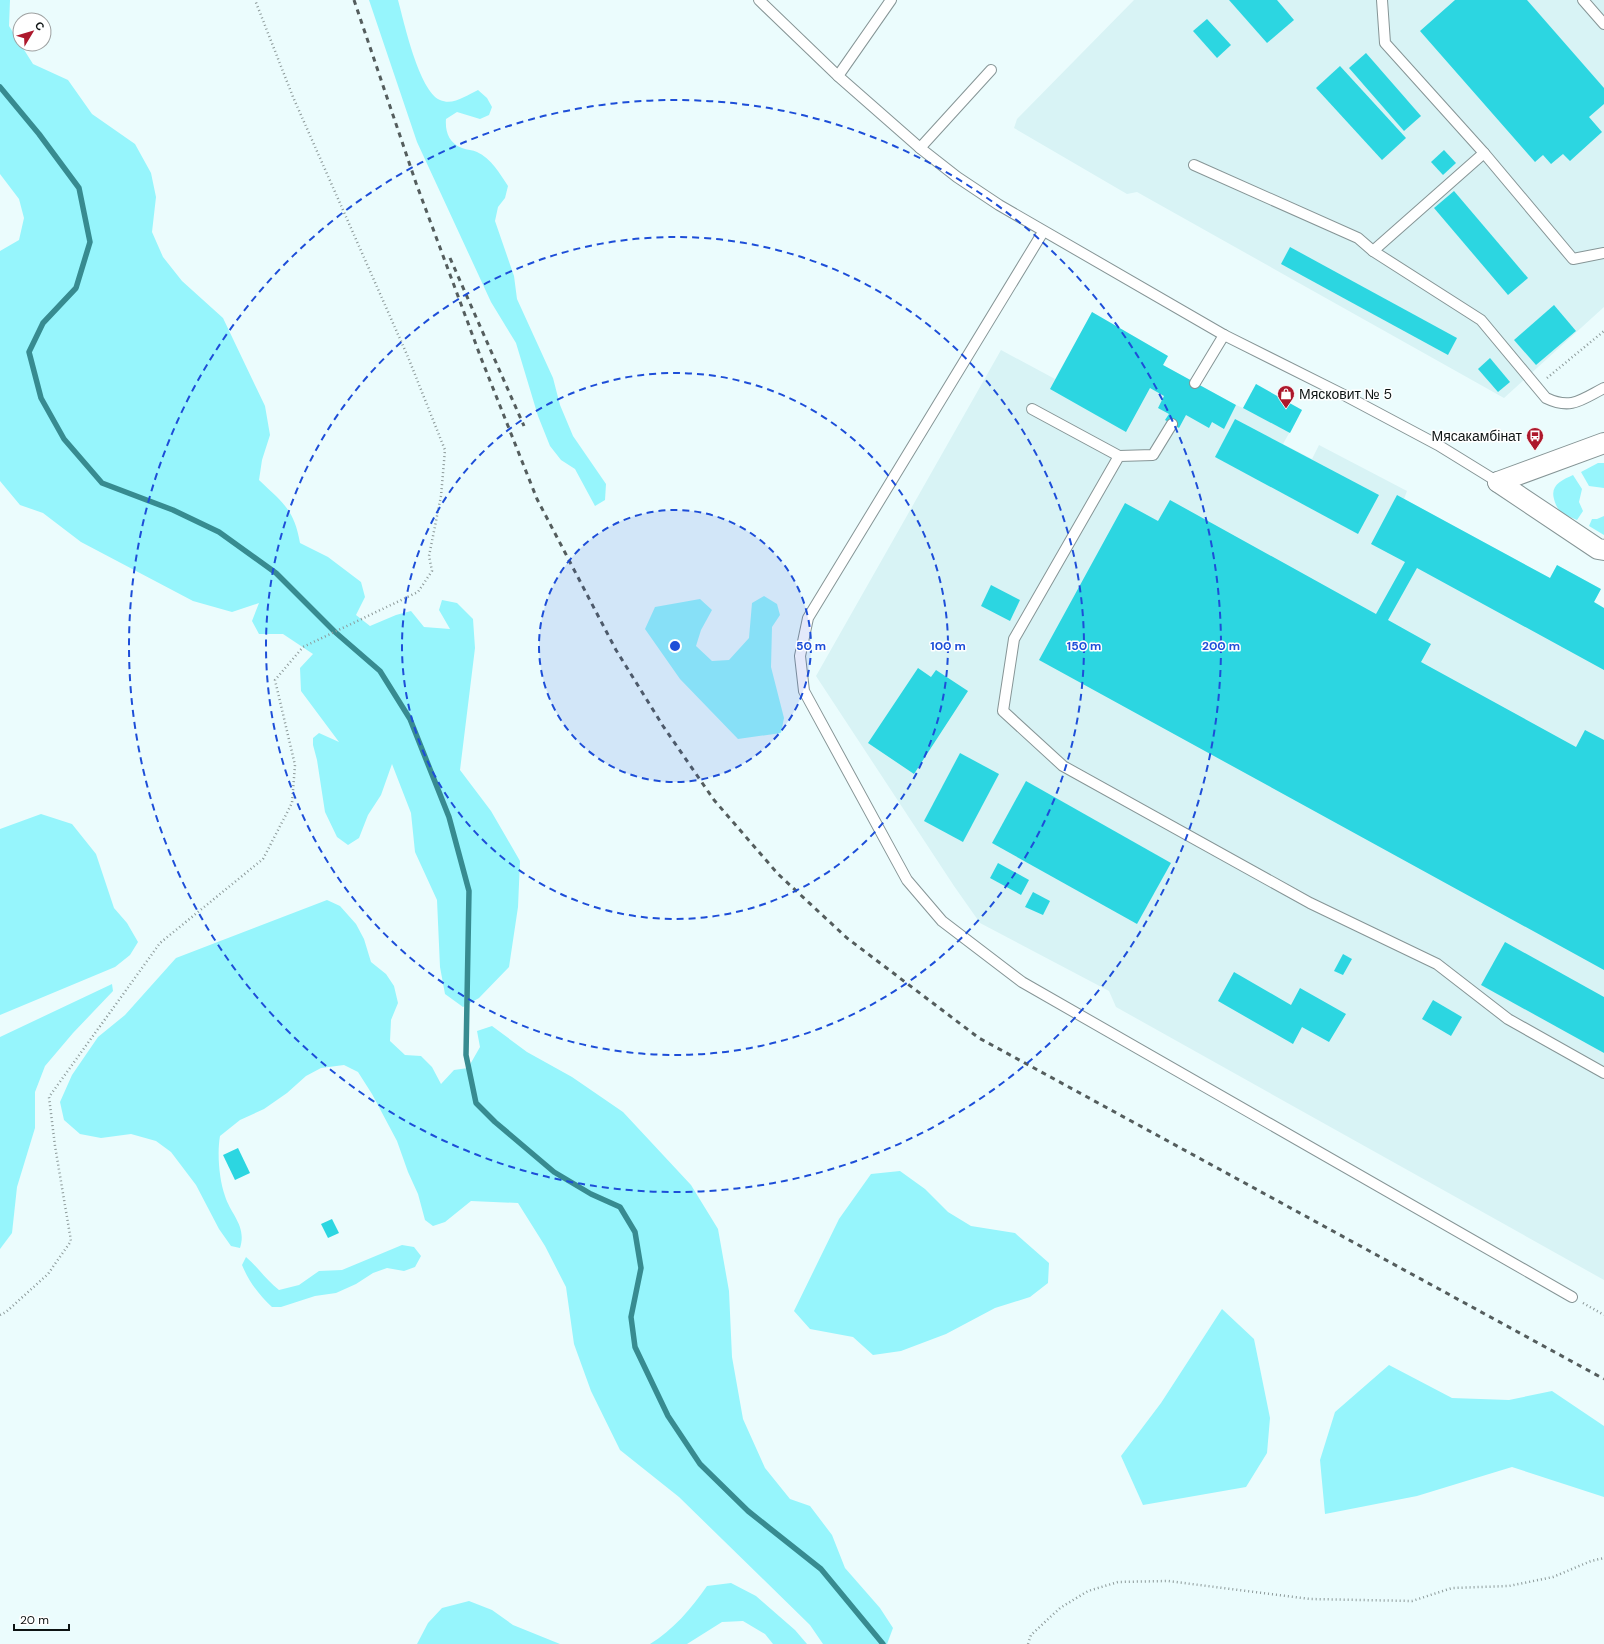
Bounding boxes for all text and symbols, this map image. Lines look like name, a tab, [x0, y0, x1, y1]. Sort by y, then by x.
north arrow	[12, 12, 52, 52]
text: С	[32, 18, 48, 33]
shop icon: Мясковит № 5	[1276, 384, 1296, 409]
place label: Мясковит № 5	[1299, 385, 1392, 403]
bus stop icon: Мясакамбінат	[1525, 426, 1545, 451]
place label: Мясакамбінат	[1432, 427, 1523, 445]
text: 50 m	[796, 638, 826, 654]
text: 100 m	[930, 638, 966, 654]
text: 150 m	[1067, 638, 1101, 654]
text: 200 m	[1202, 638, 1240, 654]
centre of rings	[668, 639, 682, 653]
scale bar	[14, 1606, 69, 1632]
text: 20 m	[20, 1612, 49, 1628]

